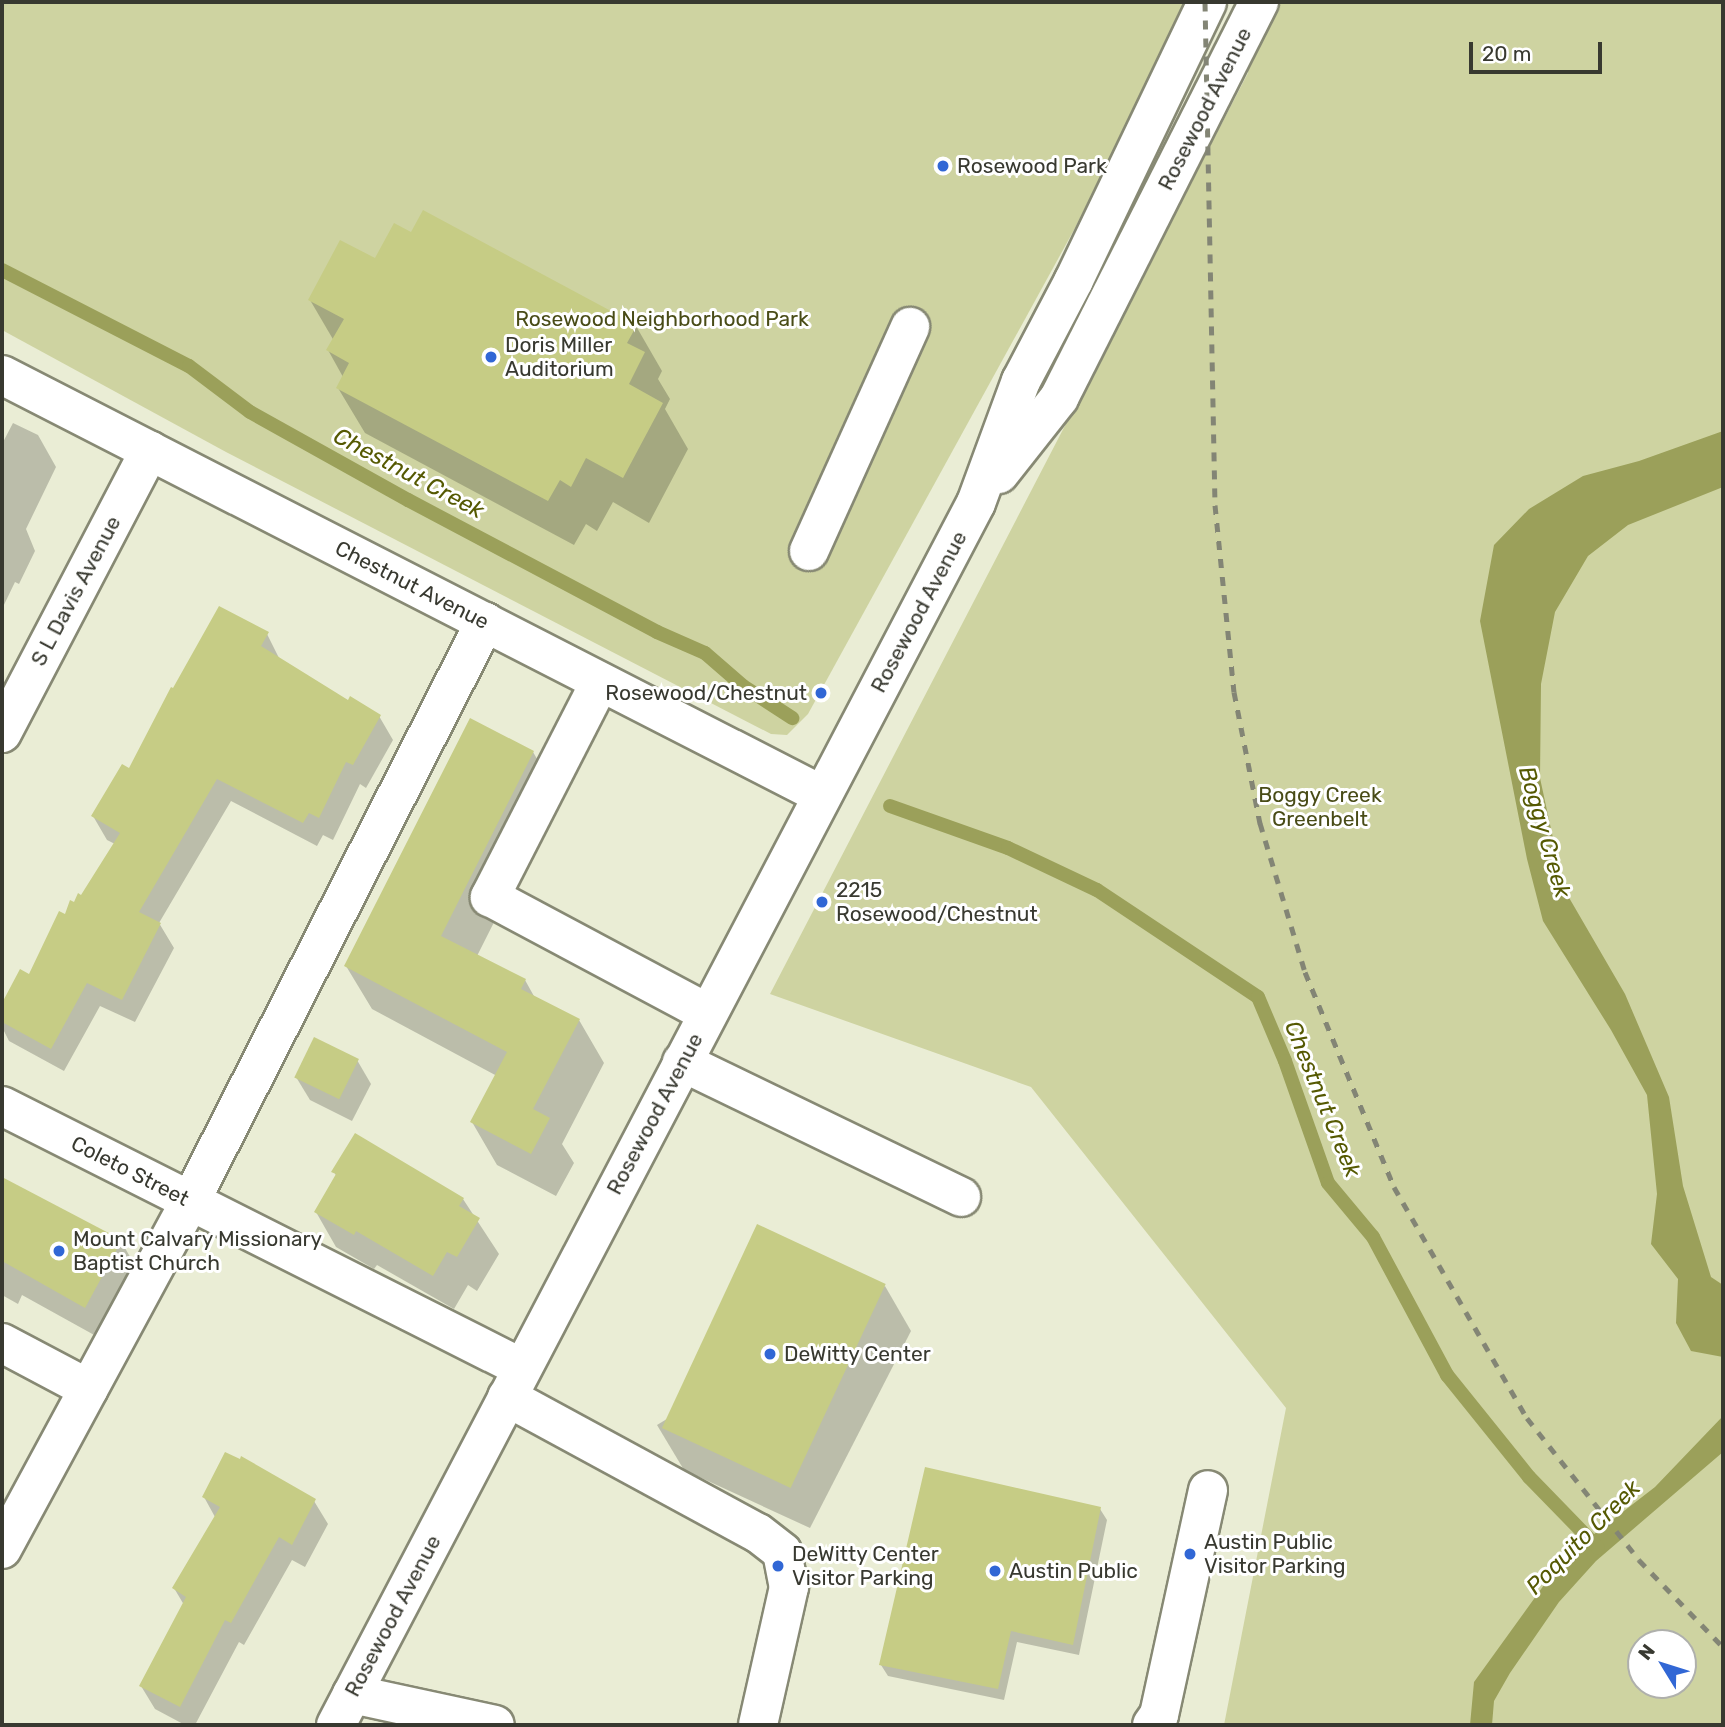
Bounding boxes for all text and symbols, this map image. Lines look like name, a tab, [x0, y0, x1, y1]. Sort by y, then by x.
street label: Rosewood Avenue	[1153, 23, 1257, 195]
scale bar	[1473, 28, 1606, 72]
text: 20 m	[1482, 41, 1531, 66]
place label: Rosewood Park	[957, 153, 1107, 179]
marker: Rosewood Park	[935, 158, 951, 174]
park label: Rosewood Neighborhood Park	[515, 306, 809, 332]
place label: Doris Miller Auditorium	[505, 332, 614, 382]
marker: Doris Miller Auditorium	[483, 349, 499, 365]
water label: Chestnut Creek	[329, 422, 489, 524]
street label: S L Davis Avenue	[26, 511, 126, 671]
street label: Rosewood Avenue	[866, 527, 972, 697]
street label: Chestnut Avenue	[331, 535, 493, 635]
place label: Rosewood/Chestnut	[605, 680, 807, 706]
marker: Rosewood/Chestnut	[813, 685, 829, 701]
water label: Boggy Creek	[1513, 763, 1577, 901]
park label: Boggy Creek Greenbelt	[1258, 782, 1382, 832]
place label: 2215 Rosewood/Chestnut	[836, 877, 1038, 927]
marker: 2215 Rosewood/Chestnut	[814, 894, 830, 910]
water label: Chestnut Creek	[1279, 1017, 1367, 1181]
street label: Rosewood Avenue	[602, 1029, 708, 1199]
street label: Coleto Street	[67, 1131, 193, 1211]
place label: Mount Calvary Missionary Baptist Church	[73, 1226, 323, 1276]
marker: Mount Calvary Missionary Baptist Church	[51, 1243, 67, 1259]
place label: DeWitty Center	[784, 1341, 931, 1367]
marker: DeWitty Center	[762, 1346, 778, 1362]
water label: Poquito Creek	[1520, 1474, 1646, 1600]
place label: Austin Public Visitor Parking	[1204, 1529, 1346, 1579]
street label: Rosewood Avenue	[340, 1531, 446, 1701]
place label: DeWitty Center Visitor Parking	[792, 1541, 939, 1591]
marker: Austin Public Visitor Parking	[1182, 1546, 1198, 1562]
marker: DeWitty Center Visitor Parking	[770, 1558, 786, 1574]
place label: Austin Public	[1009, 1558, 1138, 1584]
marker: Austin Public	[987, 1563, 1003, 1579]
north arrow	[1627, 1629, 1697, 1699]
text: N	[1633, 1640, 1660, 1664]

